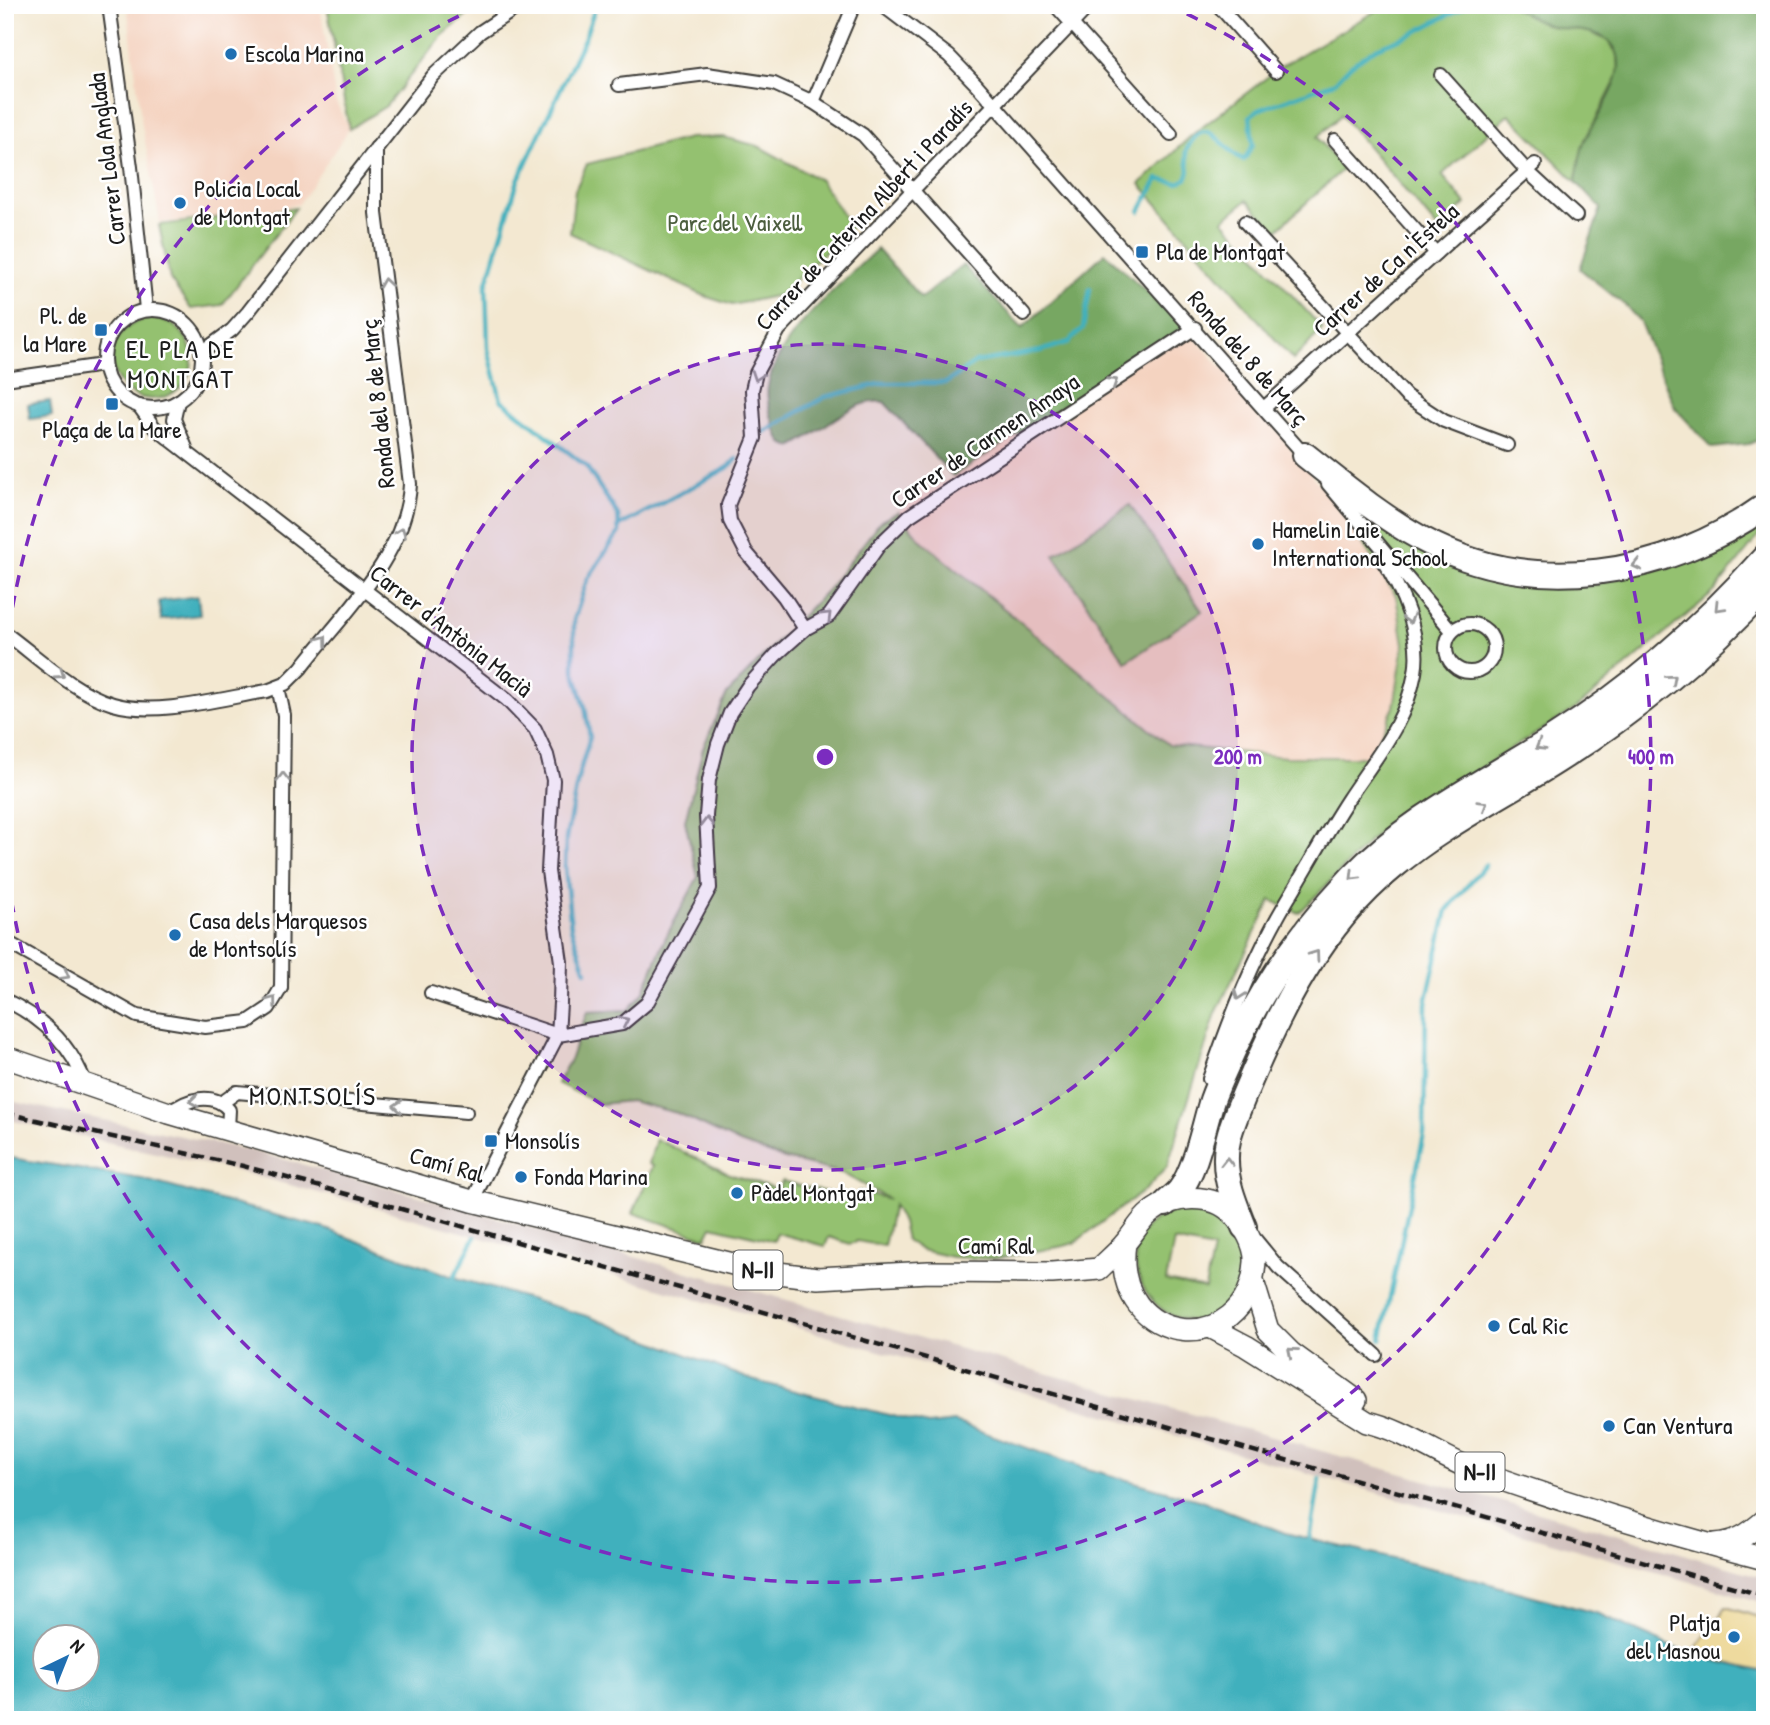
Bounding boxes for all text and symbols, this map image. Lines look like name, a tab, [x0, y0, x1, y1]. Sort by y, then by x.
place label: Escola Marina	[245, 37, 364, 69]
marker: Escola Marina	[223, 46, 239, 62]
street label: Carrer Lola Anglada	[80, 71, 132, 247]
street label: Carrer de Caterina Albert i Paradís	[747, 92, 979, 337]
place label: Policia Local de Montgat	[194, 172, 301, 232]
marker: Policia Local de Montgat	[172, 195, 188, 211]
street label: Carrer de Ca n'Estela	[1305, 195, 1465, 343]
park label: Parc del Vaixell	[668, 206, 803, 238]
place label: Pla de Montgat	[1156, 235, 1285, 267]
marker: Pla de Montgat	[1134, 244, 1150, 260]
one-way arrow	[378, 277, 393, 289]
street label: Ronda del 8 de Març	[1181, 283, 1317, 432]
place label: Pl. de la Mare	[23, 299, 87, 359]
street label: Ronda del 8 de Març	[352, 318, 402, 490]
marker: Pl. de la Mare	[93, 322, 109, 338]
district label: EL PLA DE MONTGAT	[126, 331, 236, 396]
street label: Carrer de Carmen Amaya	[884, 365, 1085, 515]
one-way arrow	[751, 369, 765, 381]
one-way arrow	[1105, 377, 1118, 390]
marker: Plaça de la Mare	[104, 396, 120, 412]
place label: Plaça de la Mare	[42, 413, 182, 445]
place label: Hamelin Laie International School	[1272, 513, 1448, 573]
one-way arrow	[392, 527, 406, 539]
marker: Hamelin Laie International School	[1250, 536, 1266, 552]
street label: Carrer d'Antònia Macià	[364, 557, 540, 704]
one-way arrow	[1631, 557, 1643, 572]
one-way arrow	[1714, 599, 1727, 612]
one-way arrow	[818, 611, 831, 624]
one-way arrow	[1400, 613, 1415, 625]
one-way arrow	[314, 635, 327, 648]
one-way arrow	[52, 665, 65, 678]
one-way arrow	[1664, 675, 1677, 687]
one-way arrow	[1534, 738, 1547, 751]
text: 200 m	[1214, 742, 1262, 771]
text: 400 m	[1628, 742, 1674, 771]
centre of rings	[813, 745, 837, 769]
one-way arrow	[275, 771, 291, 782]
one-way arrow	[1476, 800, 1489, 813]
one-way arrow	[699, 816, 715, 827]
one-way arrow	[1349, 868, 1362, 881]
place label: Casa dels Marquesos de Montsolís	[189, 904, 367, 964]
marker: Casa dels Marquesos de Montsolís	[167, 927, 183, 943]
one-way arrow	[1307, 950, 1319, 963]
one-way arrow	[58, 967, 70, 980]
one-way arrow	[1233, 989, 1247, 1001]
one-way arrow	[264, 996, 276, 1009]
one-way arrow	[617, 1015, 629, 1029]
district label: MONTSOLÍS	[249, 1078, 377, 1113]
one-way arrow	[188, 1093, 200, 1108]
one-way arrow	[393, 1099, 404, 1114]
place label: Monsolís	[505, 1124, 580, 1156]
marker: Monsolís	[483, 1133, 499, 1149]
street label: Camí Ral	[406, 1138, 489, 1190]
one-way arrow	[1219, 1156, 1235, 1167]
place label: Fonda Marina	[534, 1160, 647, 1192]
marker: Fonda Marina	[513, 1169, 529, 1185]
place label: Pàdel Montgat	[751, 1176, 875, 1208]
marker: Pàdel Montgat	[729, 1185, 745, 1201]
street label: Camí Ral	[958, 1229, 1035, 1261]
road number: N-II	[734, 1250, 782, 1289]
place label: Cal Ric	[1508, 1309, 1569, 1341]
marker: Cal Ric	[1486, 1318, 1502, 1334]
one-way arrow	[1287, 1348, 1299, 1361]
place label: Can Ventura	[1623, 1409, 1732, 1441]
marker: Can Ventura	[1601, 1418, 1617, 1434]
road number: N-II	[1456, 1452, 1504, 1492]
place label: Platja del Masnou	[1626, 1606, 1720, 1666]
north arrow	[32, 1624, 102, 1694]
marker: Platja del Masnou	[1726, 1629, 1742, 1645]
text: N	[65, 1633, 90, 1659]

